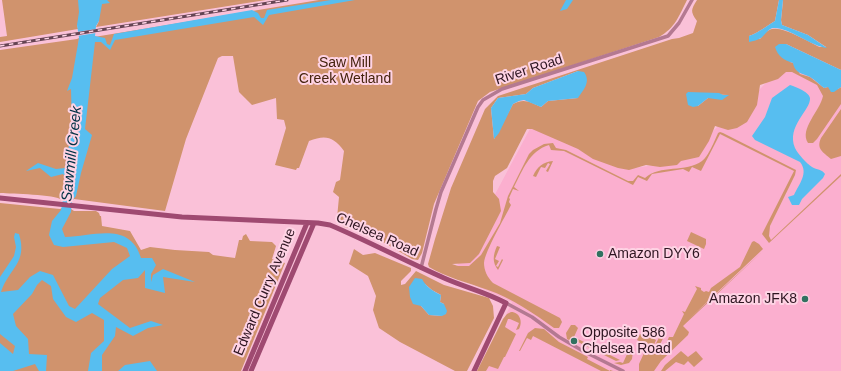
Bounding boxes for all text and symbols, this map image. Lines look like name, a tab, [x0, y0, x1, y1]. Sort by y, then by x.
street label: River Road	[493, 51, 565, 89]
park label: Saw Mill Creek Wetland	[299, 55, 391, 88]
water label: Sawmill Creek	[58, 105, 86, 203]
street label: Chelsea Road	[333, 209, 421, 261]
street label: Edward Curry Avenue	[231, 226, 299, 358]
place label: Amazon DYY6	[608, 246, 700, 262]
marker: Amazon DYY6	[595, 249, 605, 259]
place label: Amazon JFK8	[709, 291, 797, 307]
marker: Amazon JFK8	[800, 294, 810, 304]
place label: Opposite 586 Chelsea Road	[582, 325, 671, 358]
marker: Opposite 586 Chelsea Road	[569, 336, 579, 346]

